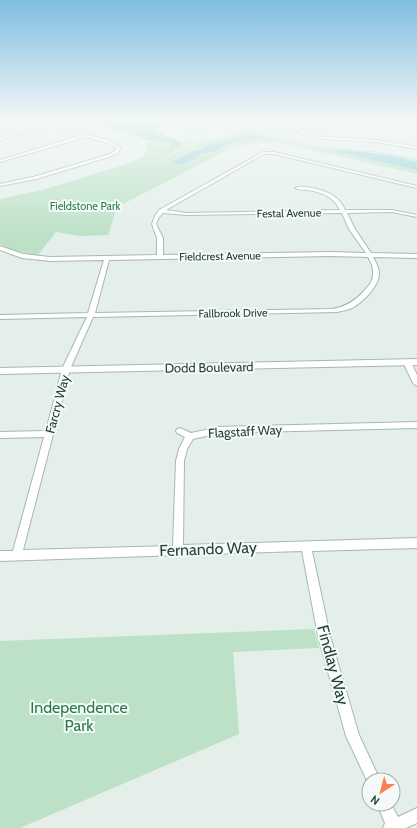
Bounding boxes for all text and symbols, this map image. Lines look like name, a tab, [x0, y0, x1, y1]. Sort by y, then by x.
park label: Fieldstone Park	[50, 199, 120, 213]
street label: Festal Avenue	[257, 205, 322, 221]
street label: Fieldcrest Avenue	[179, 248, 261, 264]
street label: Fallbrook Drive	[198, 305, 268, 321]
street label: Dodd Boulevard	[164, 358, 254, 376]
street label: Farcry Way	[41, 373, 73, 435]
street label: Flagstaff Way	[207, 421, 283, 441]
street label: Fernando Way	[159, 538, 257, 560]
street label: Findlay Way	[313, 623, 353, 707]
park label: Independence Park	[30, 698, 128, 735]
north arrow	[361, 772, 401, 812]
text: N	[368, 792, 382, 808]

